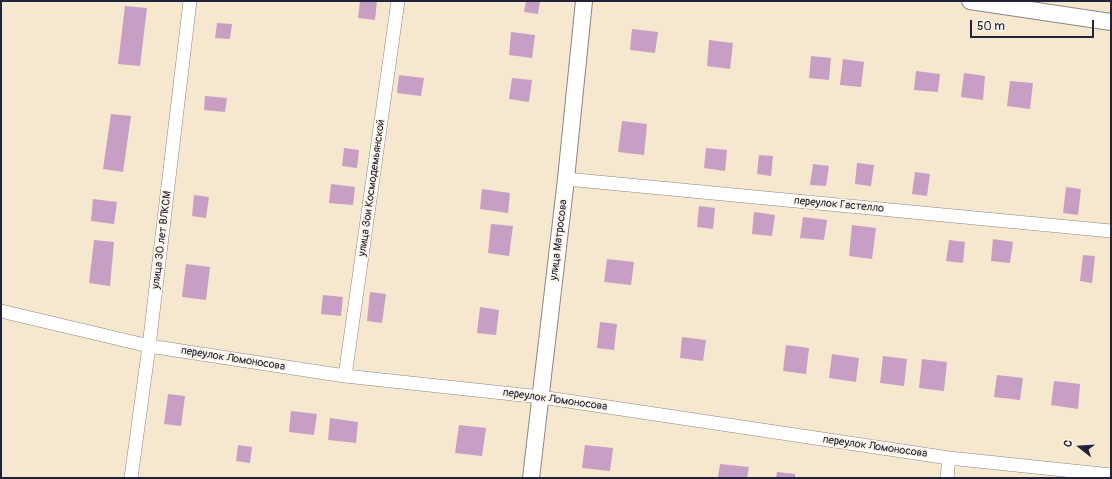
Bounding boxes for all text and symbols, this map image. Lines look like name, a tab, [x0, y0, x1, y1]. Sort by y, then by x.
scale bar	[972, 12, 1096, 38]
text: 50 m	[977, 19, 1005, 34]
street label: улица Зои Космодемьянской	[356, 119, 388, 257]
street label: улица 30 лет ВЛКСМ	[149, 190, 175, 290]
street label: переулок Гастелло	[793, 194, 885, 216]
street label: улица Матросова	[547, 199, 571, 281]
street label: переулок Ломоносова	[180, 344, 286, 374]
street label: переулок Ломоносова	[502, 386, 608, 414]
north arrow	[1060, 427, 1100, 467]
street label: переулок Ломоносова	[822, 433, 928, 461]
text: С	[1061, 438, 1075, 449]

